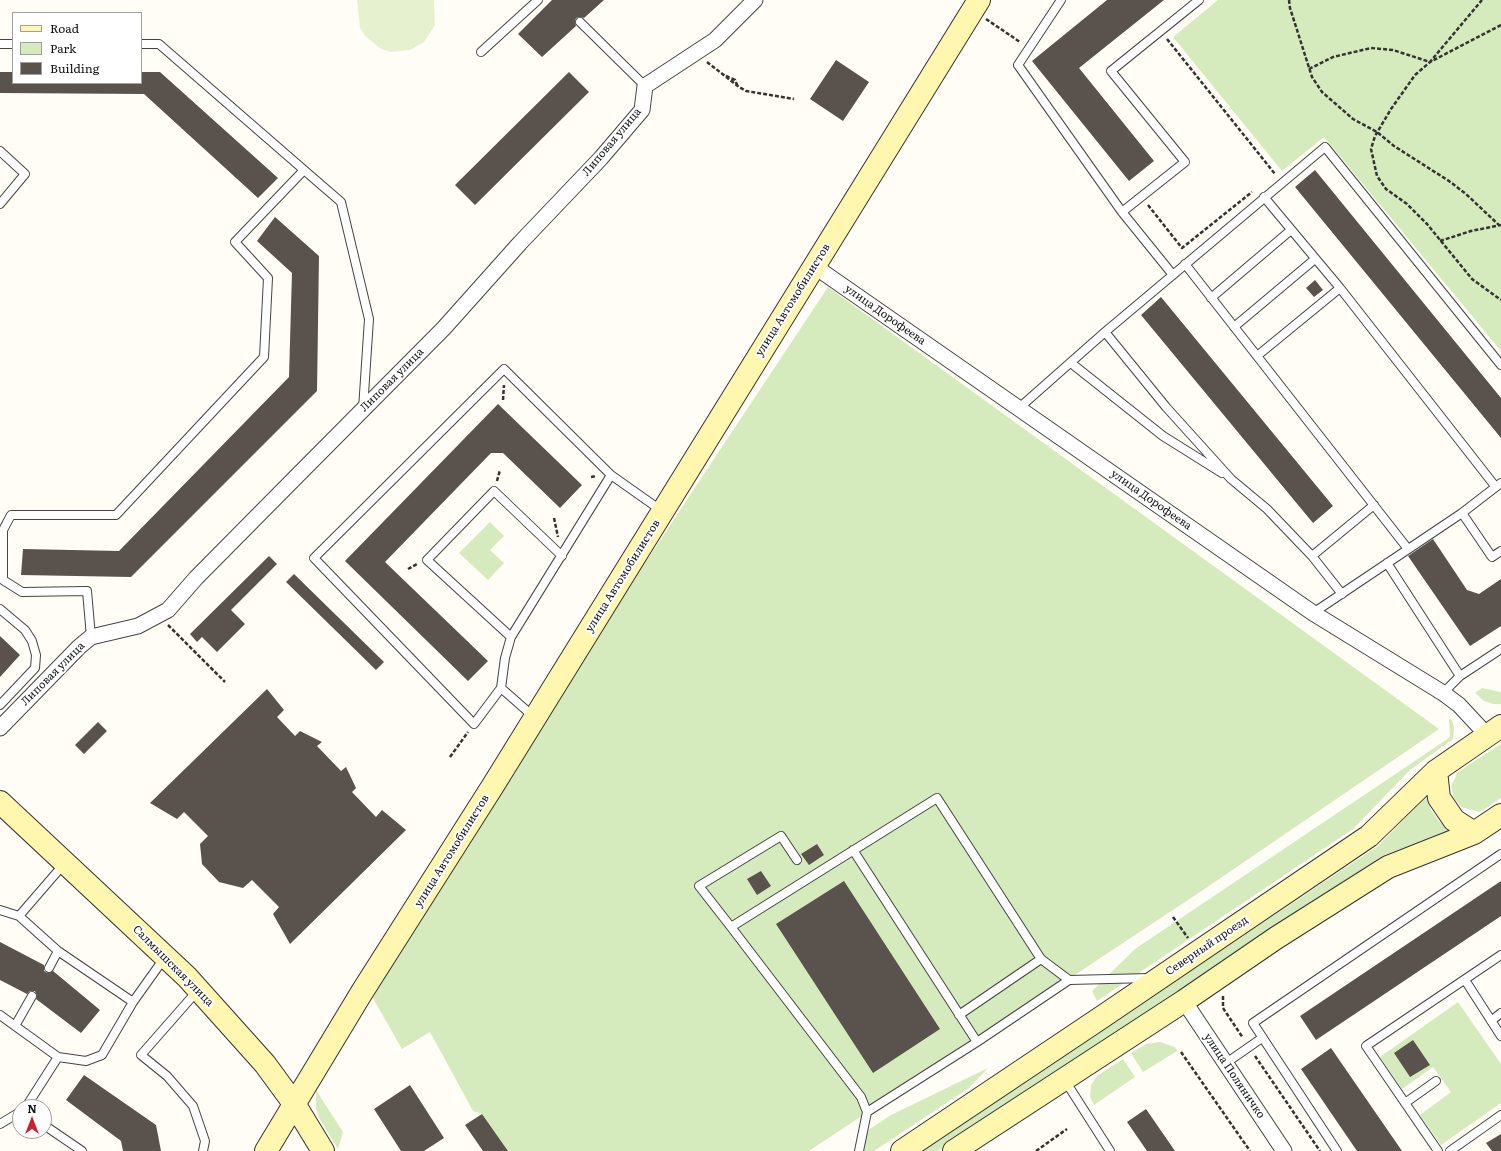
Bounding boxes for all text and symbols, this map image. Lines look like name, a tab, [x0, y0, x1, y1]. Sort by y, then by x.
legend	[12, 12, 142, 84]
text: Road	[50, 19, 79, 37]
text: Park	[50, 39, 76, 57]
text: Building	[50, 59, 99, 77]
street label: Липовая улица	[580, 105, 644, 179]
street label: улица Автомобилистов	[753, 241, 833, 359]
street label: улица Дорофеева	[842, 282, 928, 348]
street label: Липовая улица	[357, 345, 427, 415]
street label: улица Дорофеева	[1108, 467, 1194, 533]
street label: улица Автомобилистов	[583, 517, 663, 635]
street label: Липовая улица	[18, 639, 88, 709]
street label: улица Автомобилистов	[412, 792, 492, 910]
street label: Северный проезд	[1163, 914, 1251, 978]
street label: Салмышская улица	[130, 923, 216, 1009]
street label: улица Поляничко	[1201, 1031, 1267, 1121]
north arrow	[12, 1099, 52, 1139]
text: N	[27, 1100, 37, 1116]

